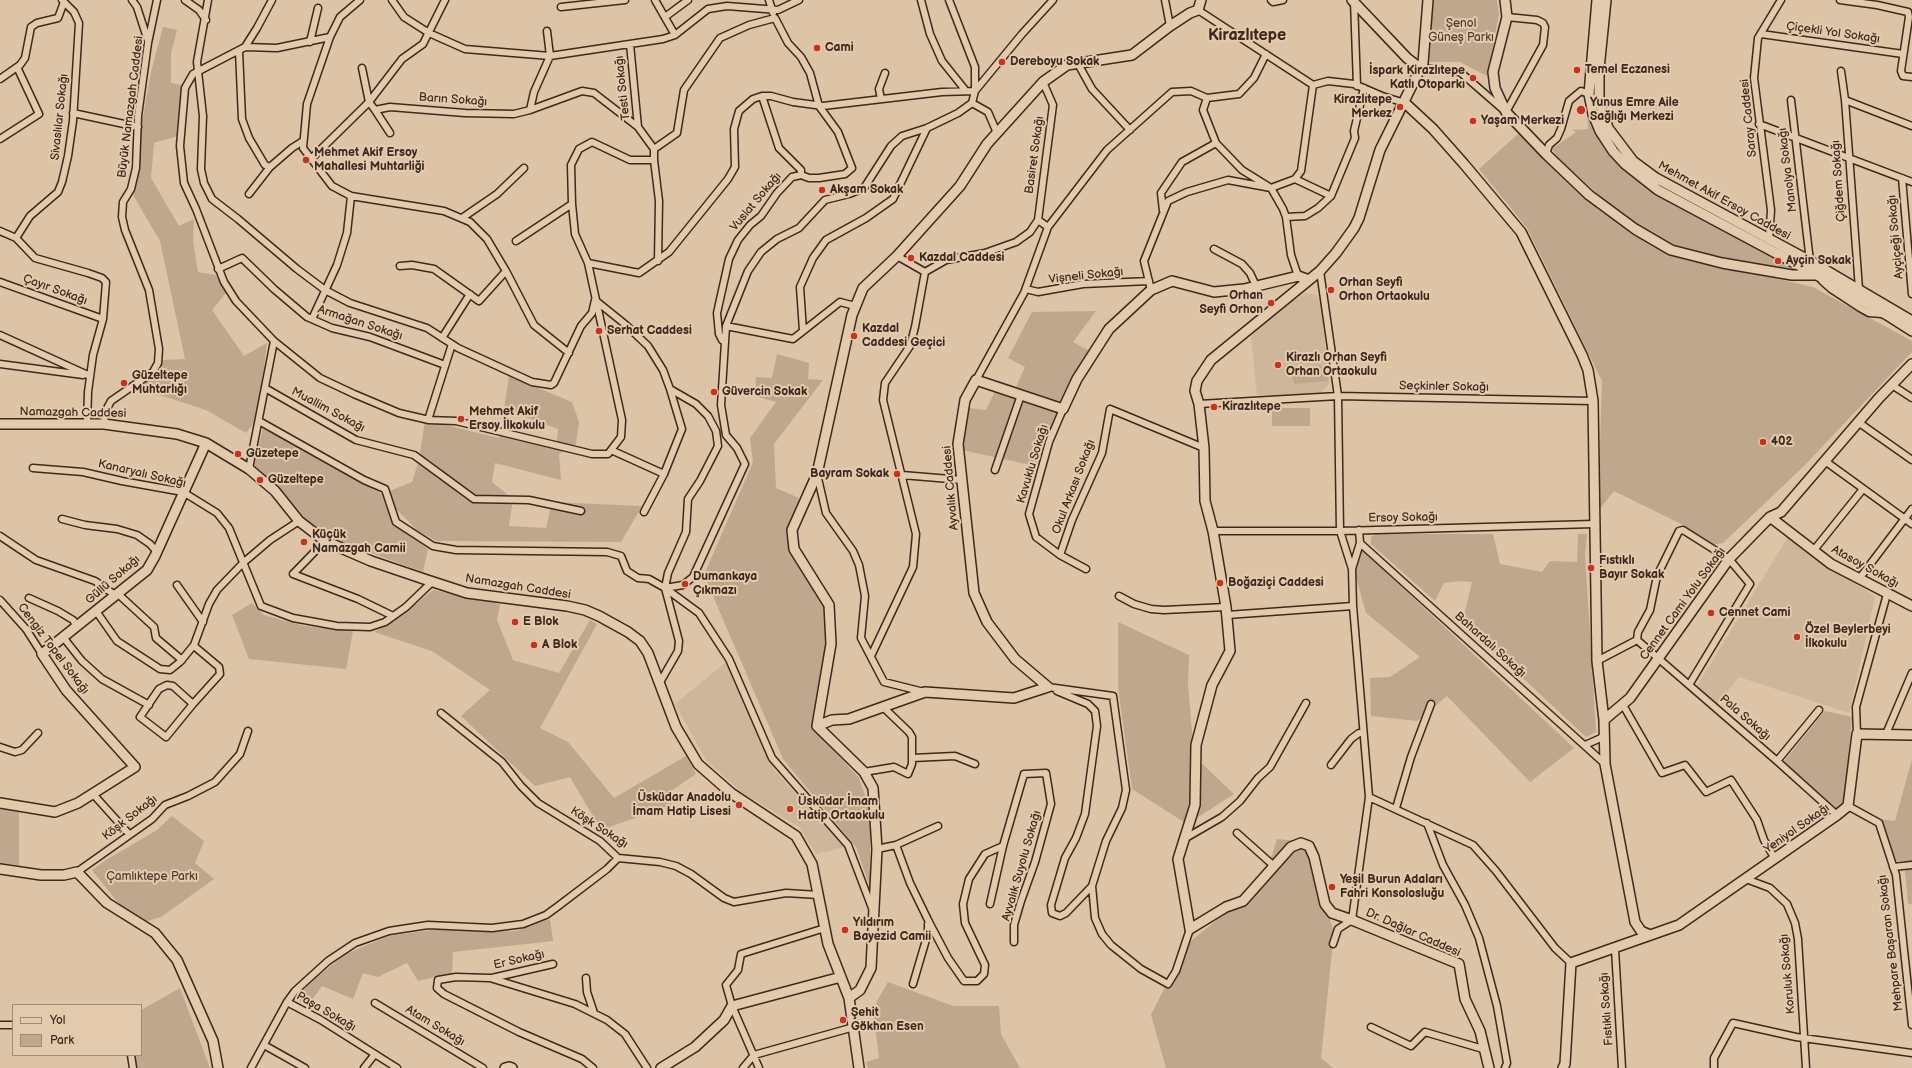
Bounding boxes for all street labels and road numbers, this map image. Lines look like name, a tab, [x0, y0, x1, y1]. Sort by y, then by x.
street label: Çiçekli Yol Sokağı	[1785, 19, 1881, 47]
street label: Büyük Namazgah Caddesi	[115, 35, 147, 179]
street label: Testi Sokağı	[612, 55, 634, 121]
street label: Sivaslılar Sokağı	[48, 73, 72, 161]
street label: Saray Caddesi	[1738, 78, 1760, 158]
street label: Barın Sokağı	[418, 90, 488, 110]
street label: Basiret Sokağı	[1022, 115, 1048, 195]
street label: Manolya Sokağı	[1776, 127, 1800, 213]
street label: Çiğdem Sokağı	[1829, 140, 1849, 222]
street label: Mehmet Akif Ersoy Caddesi	[1655, 158, 1793, 244]
street label: Vuslat Sokağı	[727, 170, 785, 234]
street label: Ayçiçeği Sokağı	[1885, 194, 1907, 280]
street label: Vişneli Sokağı	[1048, 265, 1124, 287]
street label: Çayır Sokağı	[21, 272, 89, 308]
street label: Armağan Sokağı	[316, 302, 404, 344]
street label: Seçkinler Sokağı	[1399, 379, 1489, 395]
street label: Muallim Sokağı	[289, 385, 367, 435]
street label: Namazgah Caddesi	[20, 405, 126, 421]
street label: Kavuklu Sokağı	[1014, 423, 1052, 505]
street label: Okul Arkası Sokağı	[1049, 438, 1099, 536]
street label: Ayvalık Caddesi	[940, 445, 962, 531]
street label: Kanaryalı Sokağı	[97, 457, 187, 491]
street label: Ersoy Sokağı	[1368, 510, 1438, 526]
street label: Atasoy Sokağı	[1829, 543, 1901, 591]
street label: Cennet Cami Yolu Sokağı	[1637, 545, 1729, 663]
street label: Güllü Sokağı	[83, 552, 143, 608]
street label: Namazgah Caddesi	[464, 572, 572, 602]
street label: Cengiz Topel Sokağı	[14, 601, 92, 697]
street label: Bahardalı Sokağı	[1451, 609, 1529, 681]
street label: Pala Sokağı	[1717, 692, 1773, 744]
street label: Köşk Sokağı	[100, 792, 160, 844]
street label: Yeniyol Sokağı	[1761, 801, 1833, 857]
street label: Köşk Sokağı	[568, 804, 630, 852]
street label: Ayvalık Suyolu Sokağı	[999, 809, 1045, 923]
street label: Mehpare Başaran Sokağı	[1875, 874, 1907, 1012]
street label: Dr. Dağlar Caddesi	[1363, 906, 1463, 960]
street label: Koruluk Sokağı	[1777, 933, 1799, 1015]
street label: Er Sokağı	[492, 947, 546, 973]
street label: Fıstıklı Sokağı	[1597, 972, 1617, 1046]
street label: Paşa Sokağı	[294, 989, 358, 1035]
street label: Atam Sokağı	[403, 1003, 467, 1049]

